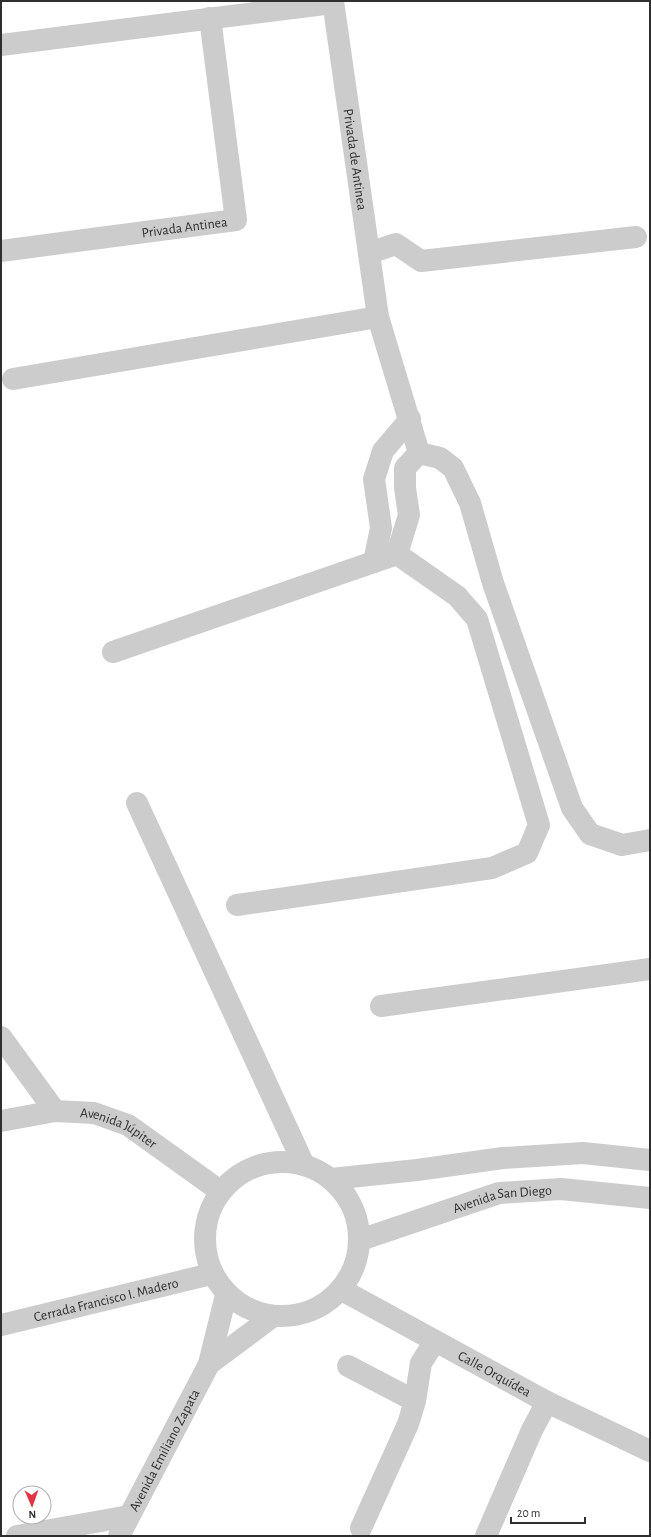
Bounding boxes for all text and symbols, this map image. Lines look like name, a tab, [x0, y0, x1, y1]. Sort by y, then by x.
street label: Privada de Antinea	[340, 108, 369, 212]
street label: Privada Antinea	[141, 215, 229, 240]
street label: Avenida Júpiter	[80, 1106, 159, 1152]
street label: Avenida San Diego	[451, 1184, 552, 1216]
street label: Cerrada Francisco I. Madero	[32, 1276, 180, 1325]
street label: Calle Orquídea	[455, 1349, 533, 1400]
street label: Avenida Emiliano Zapata	[127, 1387, 203, 1514]
north arrow	[12, 1485, 52, 1525]
scale bar	[511, 1499, 585, 1525]
text: 20 m	[517, 1507, 540, 1519]
text: N	[28, 1509, 36, 1520]

